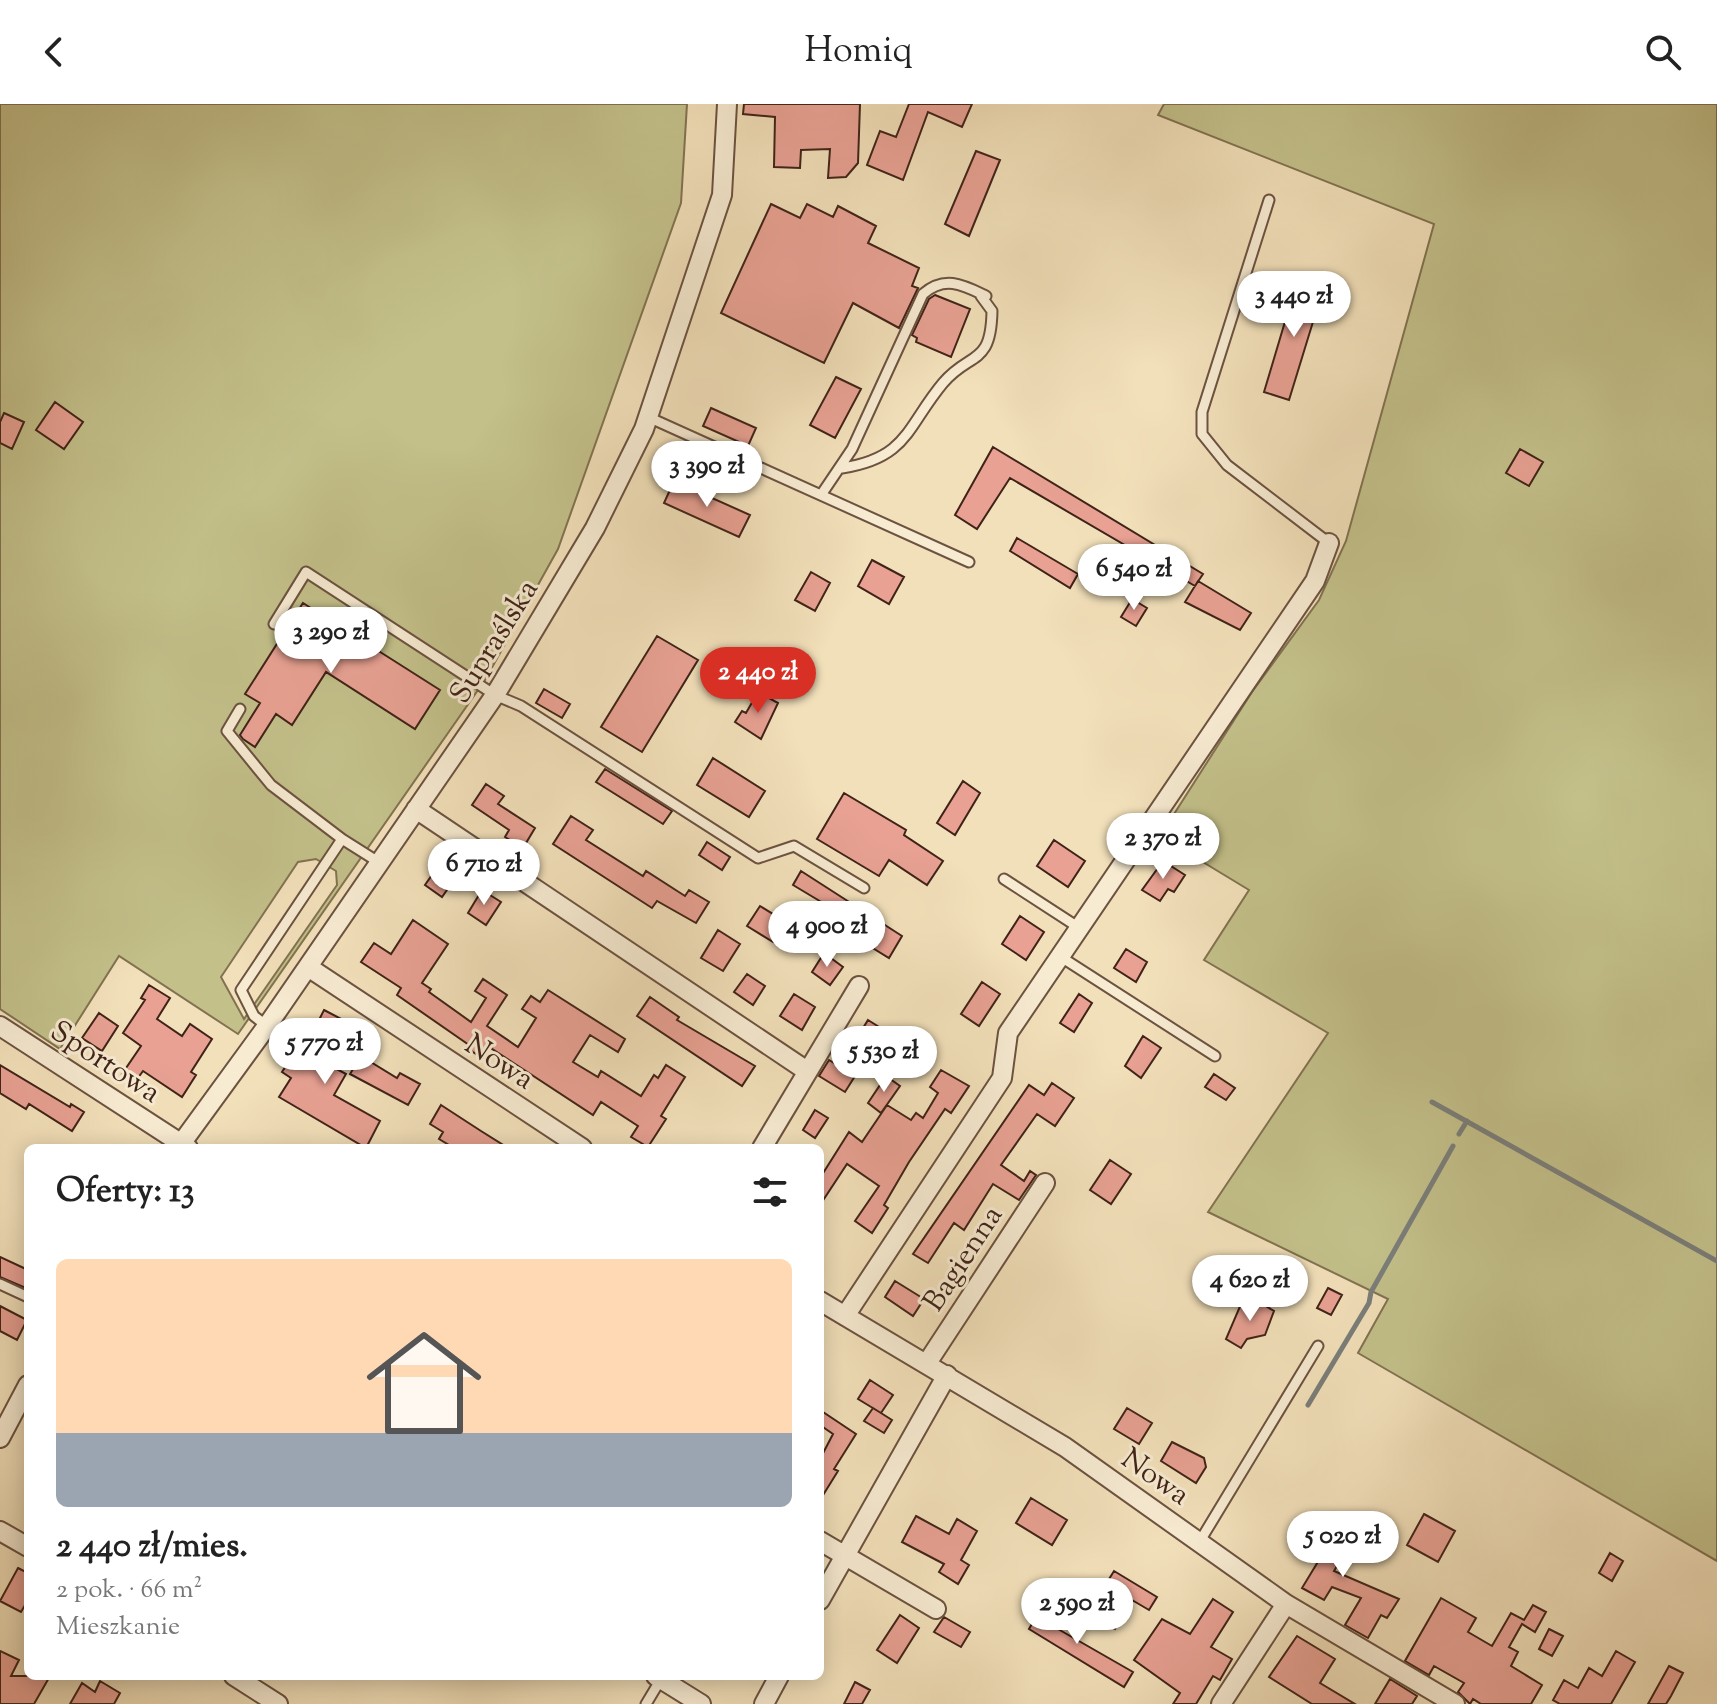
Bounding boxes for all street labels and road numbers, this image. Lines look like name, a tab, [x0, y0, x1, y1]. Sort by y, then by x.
street label: Supraślska	[440, 572, 550, 713]
street label: Sportowa	[41, 1011, 169, 1115]
street label: Nowa	[455, 1025, 542, 1102]
street label: Bagienna	[914, 1198, 1015, 1321]
street label: Nowa	[1111, 1439, 1198, 1517]

